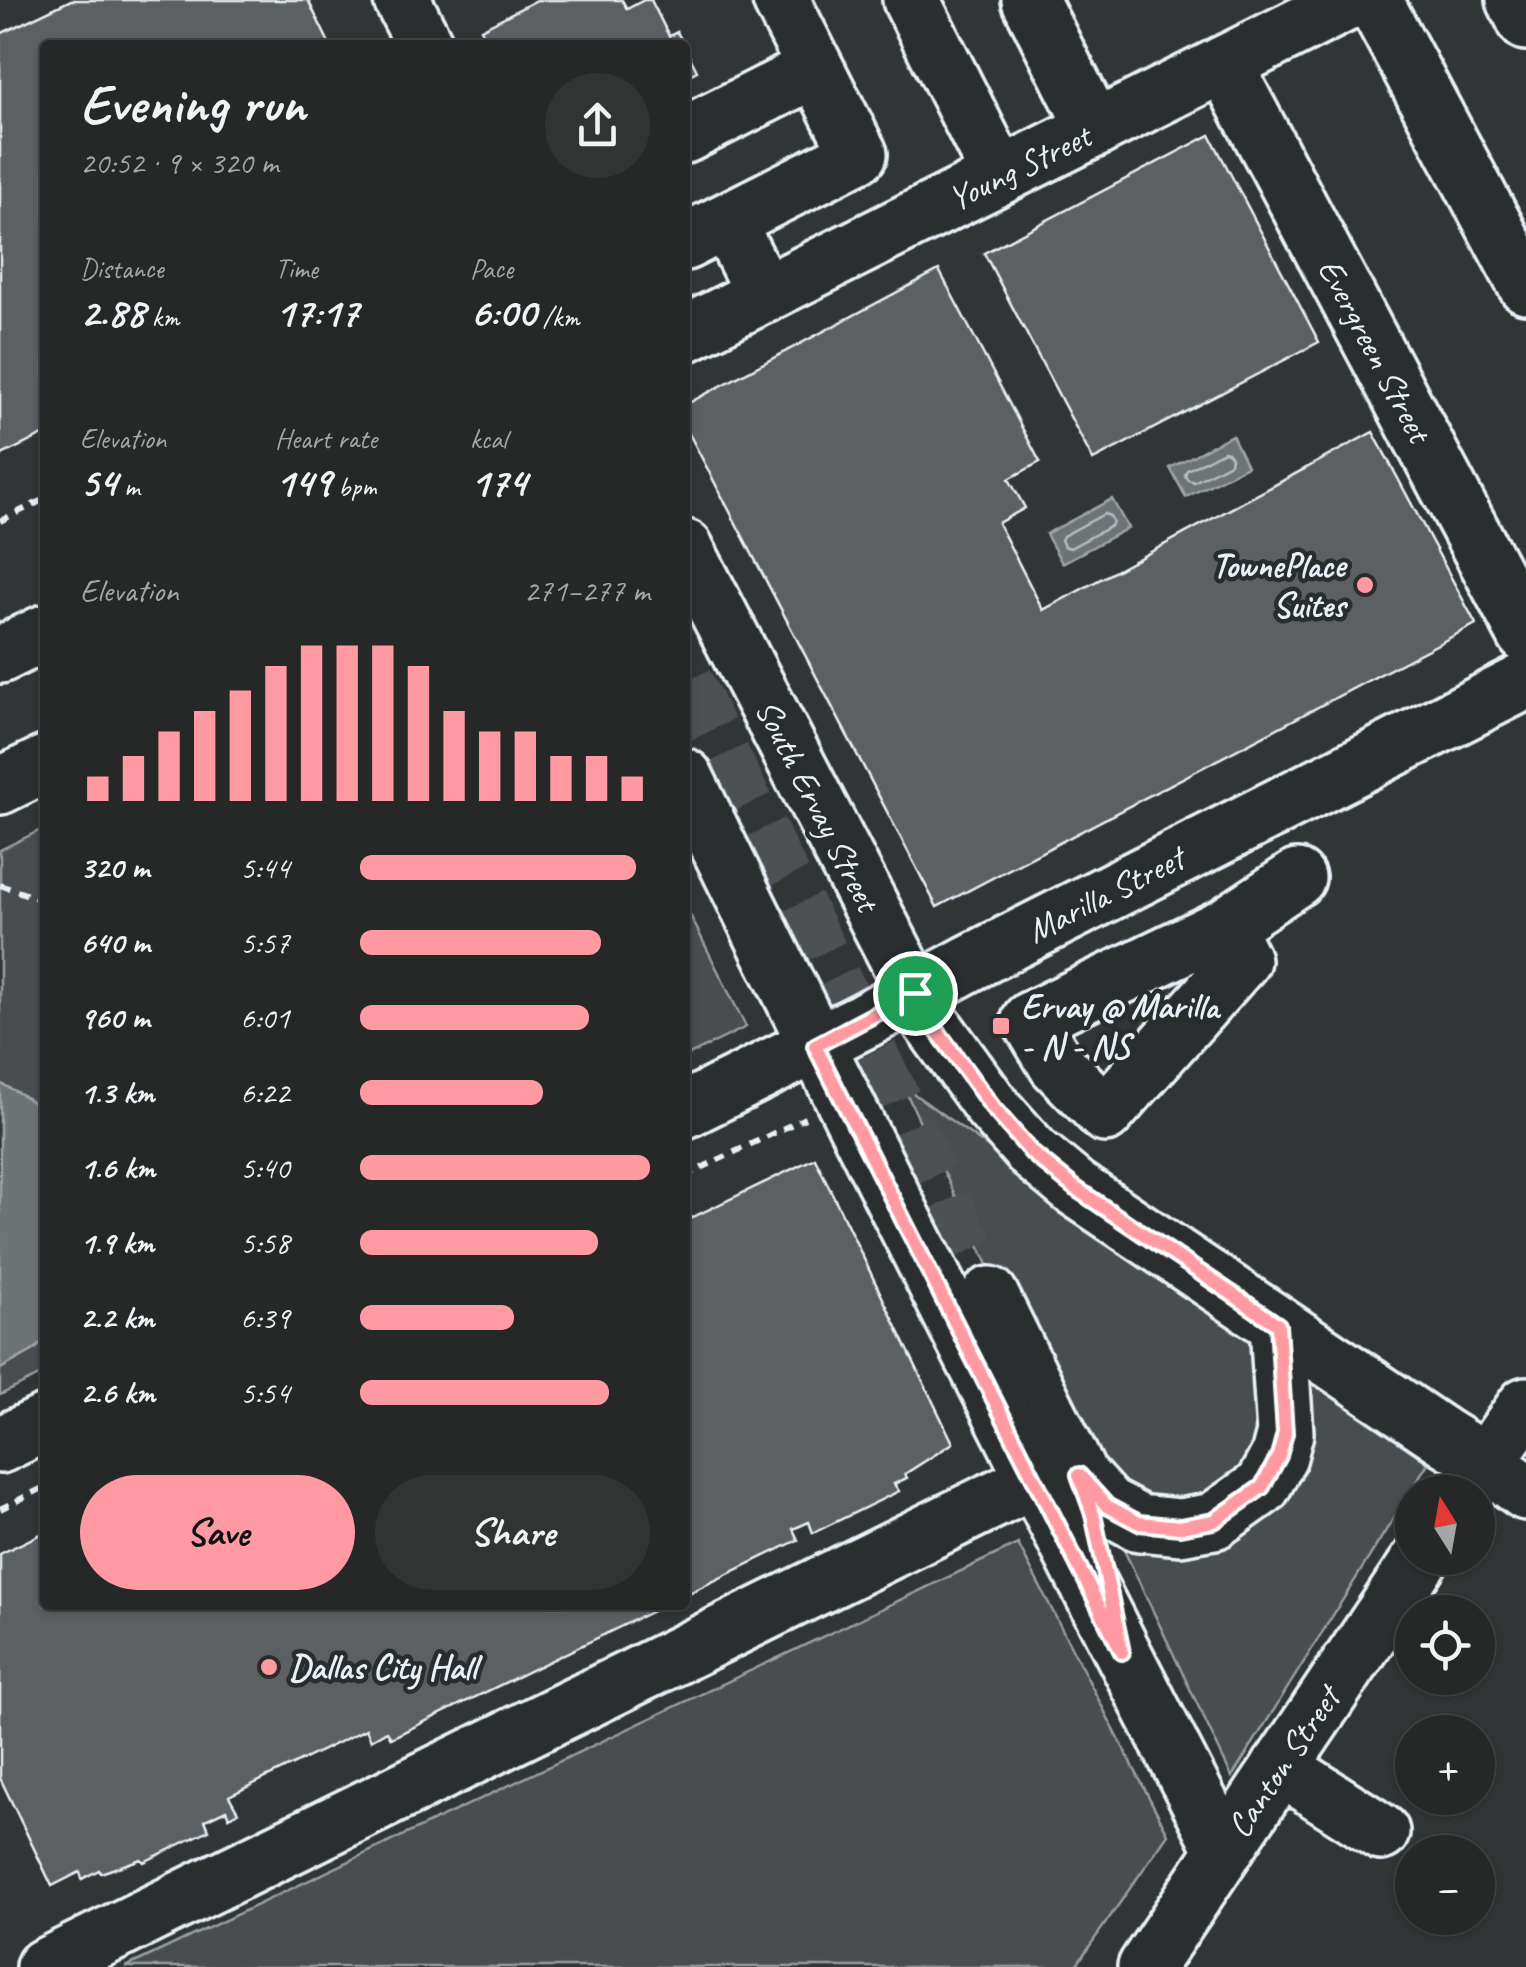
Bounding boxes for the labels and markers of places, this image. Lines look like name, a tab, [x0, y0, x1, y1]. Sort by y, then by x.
place label: TownePlace Suites	[1212, 543, 1349, 628]
marker: TownePlace Suites	[1354, 574, 1376, 596]
pin	[873, 951, 958, 1036]
place label: Ervay @ Marilla - N - NS	[1021, 984, 1222, 1069]
marker: Ervay @ Marilla - N - NS	[990, 1015, 1012, 1037]
place label: Dallas City Hall	[289, 1645, 483, 1690]
marker: Dallas City Hall	[258, 1656, 280, 1678]

